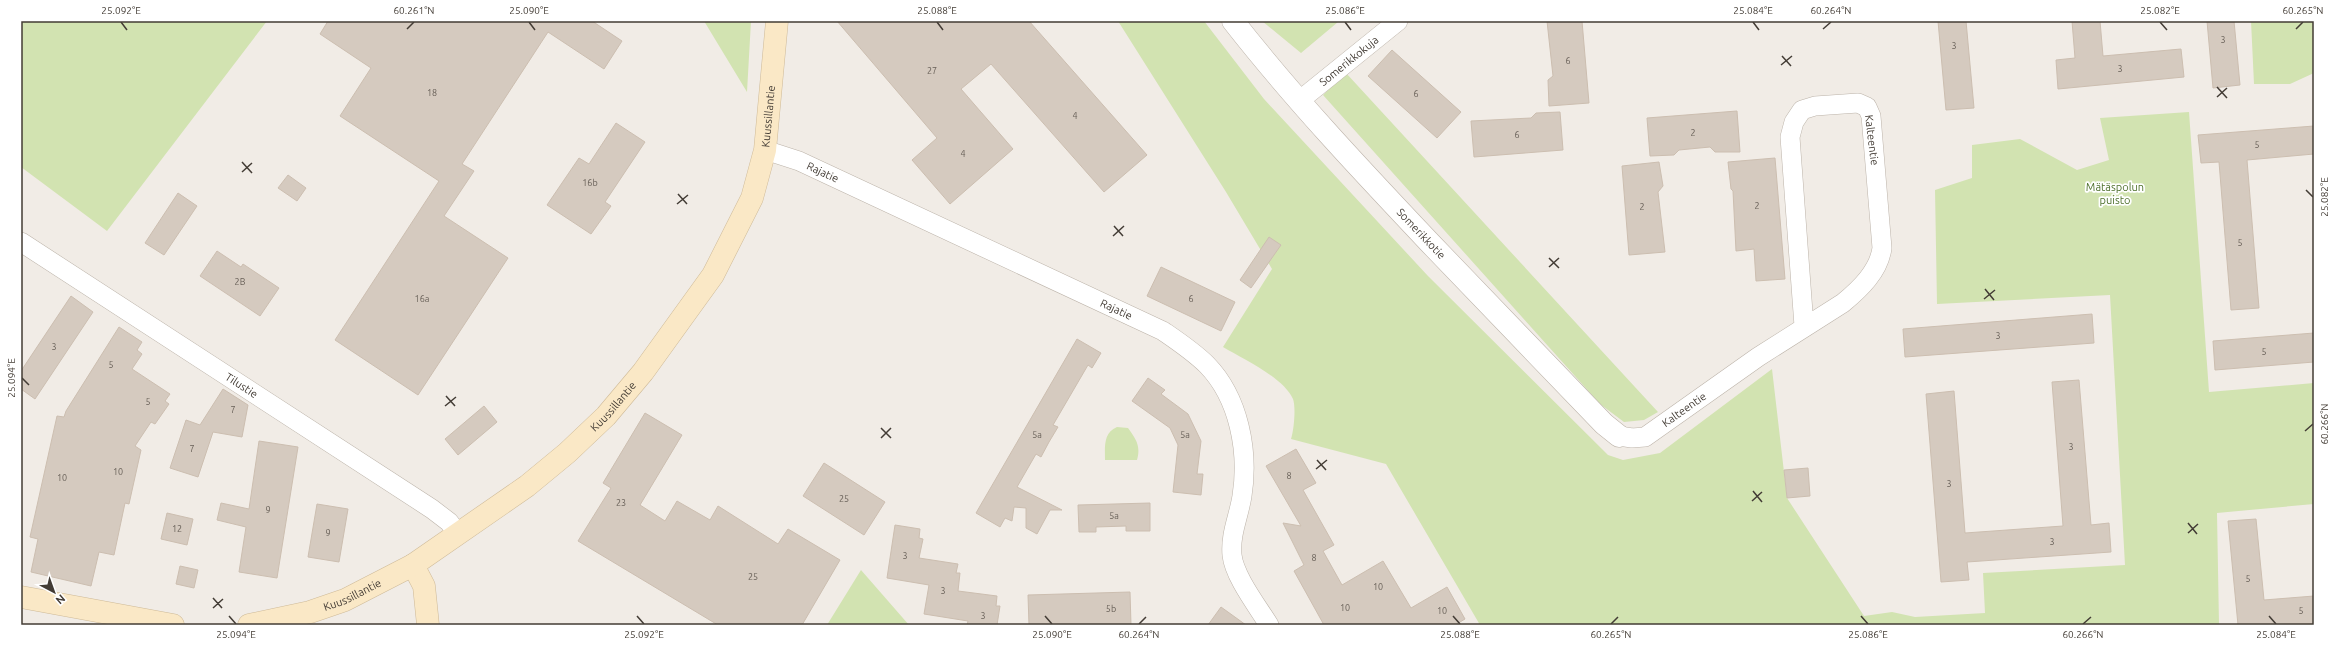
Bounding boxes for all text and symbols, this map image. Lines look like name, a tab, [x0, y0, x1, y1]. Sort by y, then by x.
text: 25.092°E	[101, 5, 141, 16]
text: 60.261°N	[393, 5, 435, 16]
text: 25.090°E	[509, 5, 549, 16]
text: 25.088°E	[917, 5, 957, 16]
text: 25.086°E	[1325, 5, 1365, 16]
text: 25.084°E	[1733, 5, 1773, 16]
text: 60.264°N	[1810, 5, 1852, 16]
text: 25.082°E	[2140, 5, 2180, 16]
text: 60.265°N	[2282, 5, 2324, 16]
street label: Somerikkokuja	[1317, 33, 1381, 88]
house number: 3	[2220, 35, 2226, 45]
house number: 3	[1951, 41, 1957, 51]
house number: 6	[1565, 56, 1571, 66]
house number: 3	[2117, 64, 2123, 74]
house number: 27	[927, 66, 937, 76]
street label: Kuussillantie	[759, 85, 777, 148]
house number: 18	[427, 88, 437, 98]
house number: 6	[1413, 89, 1419, 99]
house number: 4	[1072, 111, 1078, 121]
street label: Kalteentie	[1863, 114, 1881, 166]
house number: 2	[1690, 128, 1696, 138]
house number: 6	[1514, 130, 1520, 140]
house number: 5	[2254, 140, 2260, 150]
house number: 4	[960, 149, 966, 159]
street label: Rajatie	[805, 159, 841, 185]
text: 25.082°E	[2319, 177, 2330, 217]
house number: 16b	[582, 178, 598, 188]
park label: Mätäspolun puisto	[2086, 181, 2144, 206]
house number: 2	[1754, 201, 1760, 211]
house number: 2	[1639, 202, 1645, 212]
street label: Somerikkotie	[1394, 206, 1448, 261]
house number: 5	[2237, 238, 2243, 248]
house number: 2B	[235, 277, 246, 287]
house number: 16a	[415, 294, 429, 304]
house number: 6	[1188, 294, 1194, 304]
street label: Rajatie	[1098, 297, 1134, 322]
house number: 3	[1995, 331, 2001, 341]
house number: 3	[51, 342, 57, 352]
house number: 5	[2261, 347, 2267, 357]
text: 25.094°E	[6, 358, 17, 398]
house number: 5	[108, 360, 114, 370]
street label: Tilustie	[223, 370, 260, 400]
street label: Kuussillantie	[588, 379, 638, 434]
street label: Kalteentie	[1660, 390, 1708, 429]
house number: 5	[145, 397, 151, 407]
text: 60.266°N	[2319, 403, 2330, 445]
house number: 7	[230, 405, 236, 415]
house number: 5a	[1032, 430, 1042, 440]
house number: 5a	[1180, 430, 1190, 440]
house number: 3	[2068, 442, 2074, 452]
house number: 7	[189, 444, 195, 454]
house number: 10	[113, 467, 123, 477]
house number: 8	[1286, 471, 1292, 481]
house number: 10	[57, 473, 67, 483]
house number: 3	[1946, 479, 1952, 489]
house number: 25	[839, 494, 849, 504]
house number: 23	[616, 498, 626, 508]
house number: 9	[265, 505, 271, 515]
house number: 5a	[1109, 511, 1119, 521]
house number: 12	[172, 524, 182, 534]
house number: 9	[325, 528, 331, 538]
house number: 3	[2049, 537, 2055, 547]
house number: 3	[902, 551, 908, 561]
house number: 8	[1311, 553, 1317, 563]
north arrow	[34, 572, 74, 612]
house number: 25	[748, 572, 758, 582]
house number: 5	[2245, 574, 2251, 584]
street label: Kuussillantie	[322, 576, 383, 613]
house number: 10	[1373, 582, 1383, 592]
house number: 3	[940, 586, 946, 596]
text: N	[54, 592, 68, 607]
house number: 10	[1340, 603, 1350, 613]
house number: 5b	[1106, 604, 1116, 614]
house number: 10	[1437, 606, 1447, 616]
house number: 5	[2298, 606, 2304, 616]
house number: 3	[980, 611, 986, 621]
text: 25.094°E	[216, 629, 256, 640]
text: 25.092°E	[624, 629, 664, 640]
text: 25.090°E	[1032, 629, 1072, 640]
text: 60.264°N	[1118, 629, 1160, 640]
text: 25.088°E	[1440, 629, 1480, 640]
text: 60.265°N	[1590, 629, 1632, 640]
text: 25.086°E	[1848, 629, 1888, 640]
text: 60.266°N	[2062, 629, 2104, 640]
text: 25.084°E	[2256, 629, 2296, 640]

